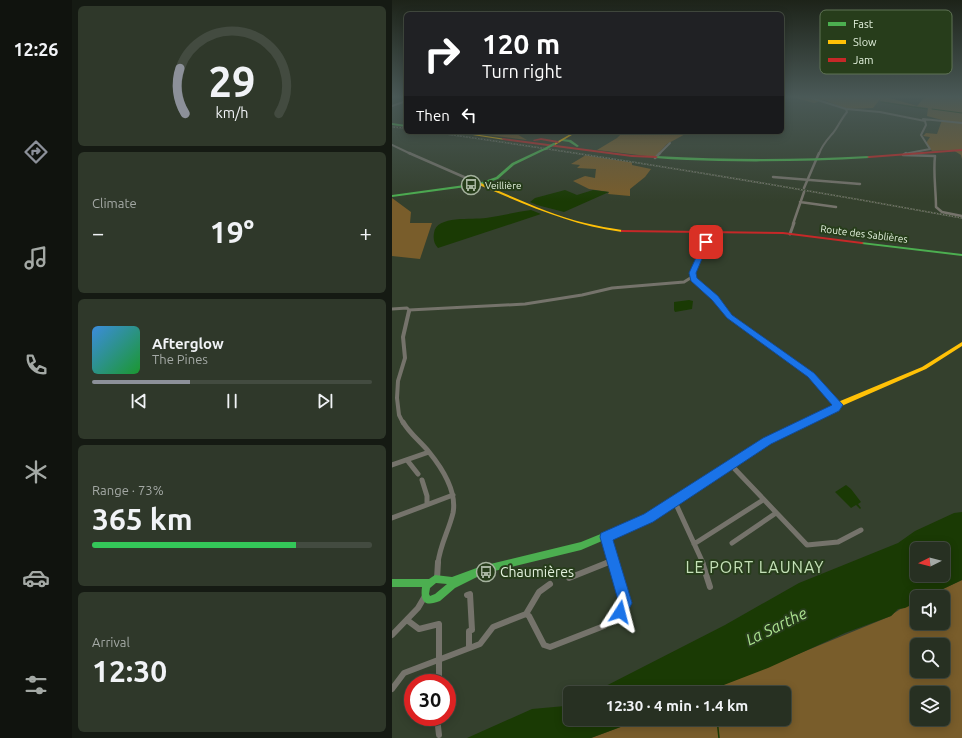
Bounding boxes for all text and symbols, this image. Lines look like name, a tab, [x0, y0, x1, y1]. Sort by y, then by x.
legend	[820, 10, 952, 74]
text: Fast	[853, 18, 874, 30]
icon: right	[416, 28, 468, 80]
text: 120 m	[482, 28, 560, 59]
text: Slow	[853, 36, 877, 48]
text: 12:26	[13, 39, 59, 59]
text: Jam	[853, 54, 874, 66]
text: 29	[209, 58, 255, 105]
text: Turn right	[482, 61, 562, 81]
icon: left	[458, 104, 480, 126]
text: km/h	[216, 105, 248, 121]
text: Then	[416, 107, 450, 124]
icon: directions	[22, 138, 50, 166]
bus stop icon: Veillière	[460, 174, 482, 196]
place label: Veillière	[485, 180, 521, 191]
text: Climate	[92, 196, 137, 210]
text: 19°	[210, 215, 254, 249]
text: −	[92, 220, 104, 245]
text: +	[360, 220, 372, 245]
street label: Route des Sablières	[820, 223, 908, 245]
pin	[689, 225, 723, 259]
icon: arrive	[695, 231, 717, 253]
icon: music	[22, 244, 50, 272]
text: Afterglow	[152, 335, 224, 352]
icon: phone	[22, 351, 50, 379]
text: The Pines	[152, 352, 208, 366]
icon: previous	[128, 390, 150, 412]
icon: pause	[221, 390, 243, 412]
icon: next	[314, 390, 336, 412]
icon: climate	[22, 458, 50, 486]
text: Range · 73%	[92, 483, 164, 497]
text: 365 km	[92, 502, 193, 536]
north arrow	[910, 542, 950, 582]
map controls	[910, 542, 950, 726]
district label: LE PORT LAUNAY	[685, 558, 825, 576]
bus stop icon: Chaumières	[475, 561, 497, 583]
icon: car	[22, 564, 50, 592]
place label: Chaumières	[500, 564, 574, 580]
button: sound	[910, 590, 950, 630]
position arrow	[599, 591, 641, 633]
water label: La Sarthe	[743, 604, 809, 648]
text: Arrival	[92, 635, 130, 649]
button: search	[910, 638, 950, 678]
text: 12:30	[92, 654, 167, 688]
icon: filters	[22, 671, 50, 699]
speed limit sign: 30	[404, 674, 456, 726]
button: layers	[910, 686, 950, 726]
text: 12:30 · 4 min · 1.4 km	[606, 697, 748, 714]

